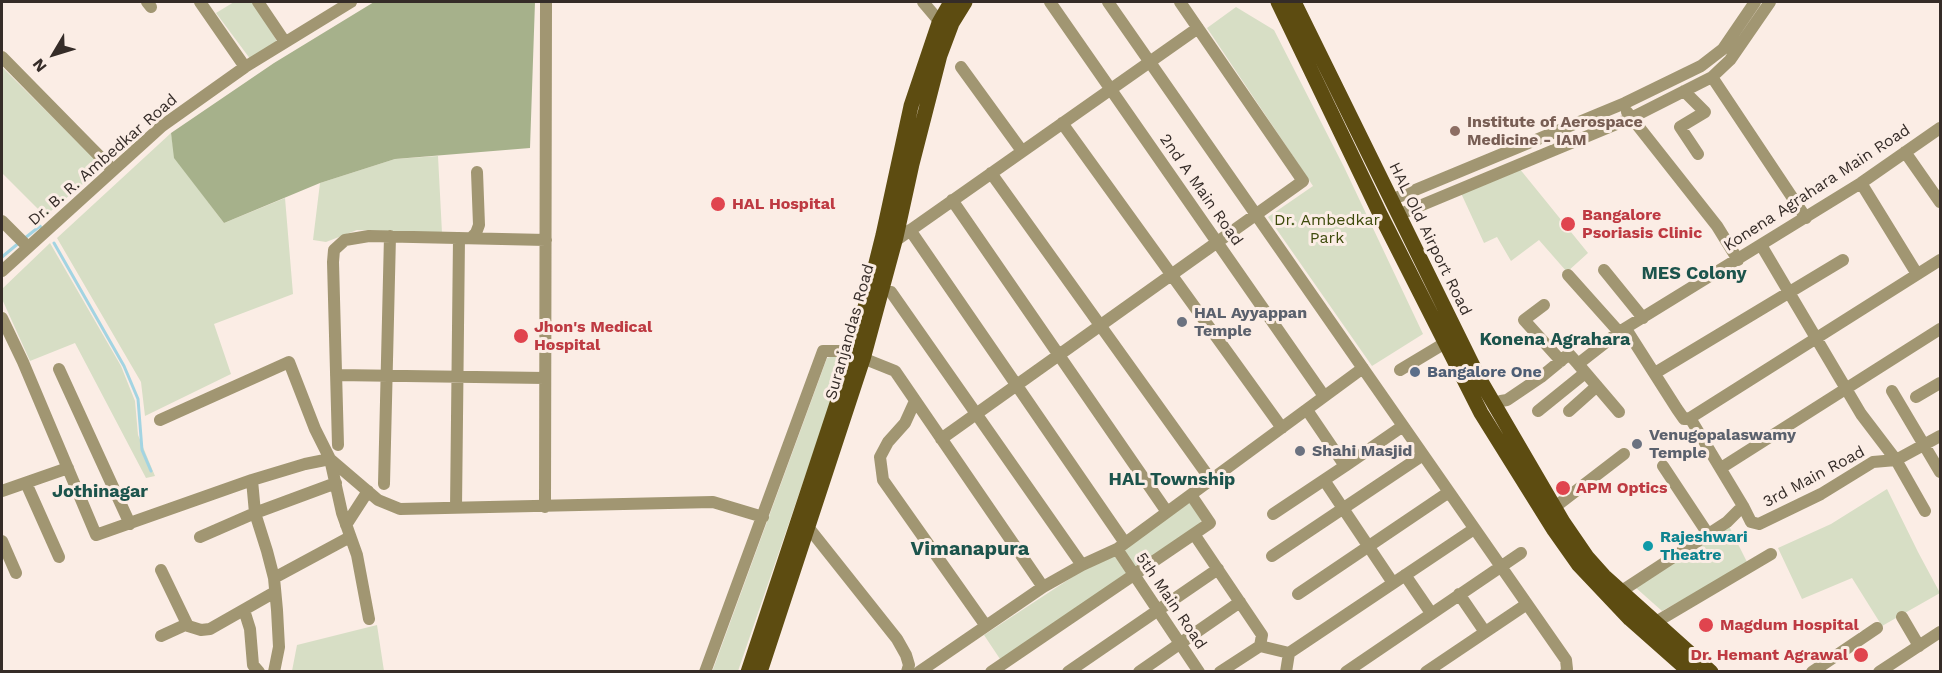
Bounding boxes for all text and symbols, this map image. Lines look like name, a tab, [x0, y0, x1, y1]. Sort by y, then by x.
north arrow	[24, 24, 84, 84]
text: N	[28, 55, 51, 76]
street label: Dr. B. R. Ambedkar Road	[25, 90, 181, 230]
place label: Institute of Aerospace Medicine - IAM	[1467, 112, 1643, 150]
street label: Konena Agrahara Main Road	[1720, 120, 1914, 256]
marker: Institute of Aerospace Medicine - IAM	[1448, 124, 1462, 138]
street label: 2nd A Main Road	[1155, 130, 1247, 250]
street label: HAL Old Airport Road	[1385, 159, 1475, 319]
place label: HAL Hospital	[732, 194, 835, 214]
marker: HAL Hospital	[709, 195, 727, 213]
place label: Bangalore Psoriasis Clinic	[1582, 205, 1702, 243]
park label: Dr. Ambedkar Park	[1274, 210, 1380, 248]
marker: Bangalore Psoriasis Clinic	[1559, 215, 1577, 233]
street label: Suranjandas Road	[821, 262, 879, 402]
district label: MES Colony	[1641, 263, 1747, 285]
place label: HAL Ayyappan Temple	[1194, 303, 1307, 341]
marker: HAL Ayyappan Temple	[1175, 315, 1189, 329]
place label: Jhon's Medical Hospital	[534, 317, 652, 355]
marker: Jhon's Medical Hospital	[512, 327, 530, 345]
district label: Konena Agrahara	[1480, 329, 1630, 351]
place label: Bangalore One	[1427, 362, 1542, 382]
marker: Bangalore One	[1408, 365, 1422, 379]
place label: Venugopalaswamy Temple	[1649, 425, 1796, 463]
marker: Venugopalaswamy Temple	[1630, 437, 1644, 451]
place label: Shahi Masjid	[1312, 441, 1412, 461]
street label: 3rd Main Road	[1760, 442, 1868, 512]
marker: Shahi Masjid	[1293, 444, 1307, 458]
district label: HAL Township	[1109, 469, 1235, 491]
place label: APM Optics	[1576, 478, 1668, 498]
marker: APM Optics	[1554, 479, 1572, 497]
district label: Jothinagar	[52, 481, 148, 503]
place label: Rajeshwari Theatre	[1660, 527, 1748, 565]
district label: Vimanapura	[911, 537, 1029, 561]
marker: Rajeshwari Theatre	[1641, 539, 1655, 553]
street label: 5th Main Road	[1132, 549, 1210, 653]
place label: Magdum Hospital	[1720, 615, 1859, 635]
marker: Magdum Hospital	[1697, 616, 1715, 634]
place label: Dr. Hemant Agrawal	[1690, 645, 1848, 665]
marker: Dr. Hemant Agrawal	[1852, 646, 1870, 664]

